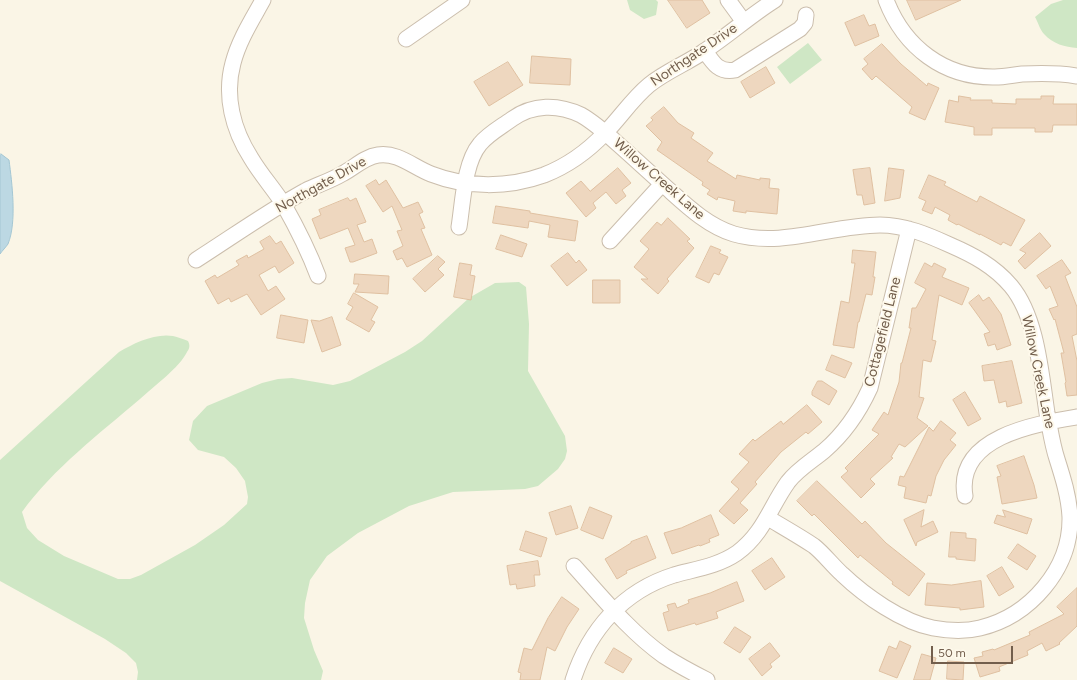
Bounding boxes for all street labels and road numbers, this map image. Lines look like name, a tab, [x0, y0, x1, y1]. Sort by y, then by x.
street label: Northgate Drive	[647, 20, 741, 90]
street label: Willow Creek Lane	[610, 135, 708, 223]
street label: Northgate Drive	[273, 153, 369, 217]
street label: Cottagefield Lane	[861, 275, 905, 389]
street label: Willow Creek Lane	[1018, 314, 1058, 430]

